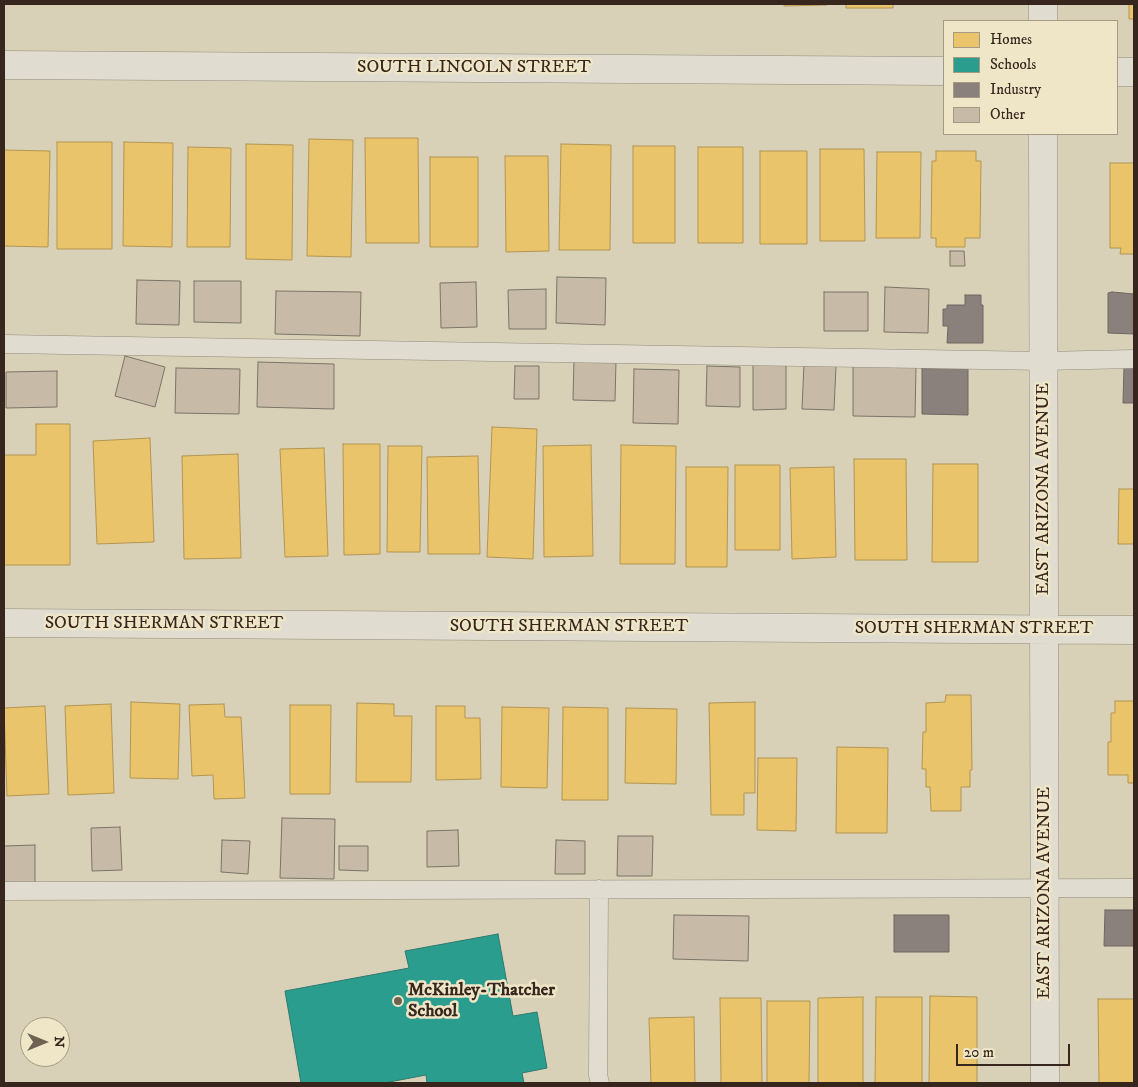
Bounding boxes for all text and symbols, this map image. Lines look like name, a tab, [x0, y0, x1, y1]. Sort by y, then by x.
legend	[943, 20, 1118, 135]
text: Homes	[990, 30, 1032, 49]
text: Schools	[990, 55, 1036, 74]
street label: SOUTH LINCOLN STREET	[357, 57, 591, 79]
text: Industry	[990, 80, 1041, 99]
text: Other	[990, 105, 1025, 124]
street label: EAST ARIZONA AVENUE	[1033, 383, 1055, 595]
street label: SOUTH SHERMAN STREET	[45, 613, 283, 635]
street label: SOUTH SHERMAN STREET	[450, 616, 688, 638]
street label: SOUTH SHERMAN STREET	[855, 618, 1093, 640]
street label: EAST ARIZONA AVENUE	[1034, 787, 1056, 999]
place label: McKinley-Thatcher School	[408, 980, 555, 1022]
marker: McKinley-Thatcher School	[392, 995, 404, 1007]
north arrow	[20, 1017, 70, 1067]
scale bar	[958, 1034, 1072, 1066]
text: N	[50, 1036, 68, 1048]
text: 20 m	[964, 1043, 994, 1062]

